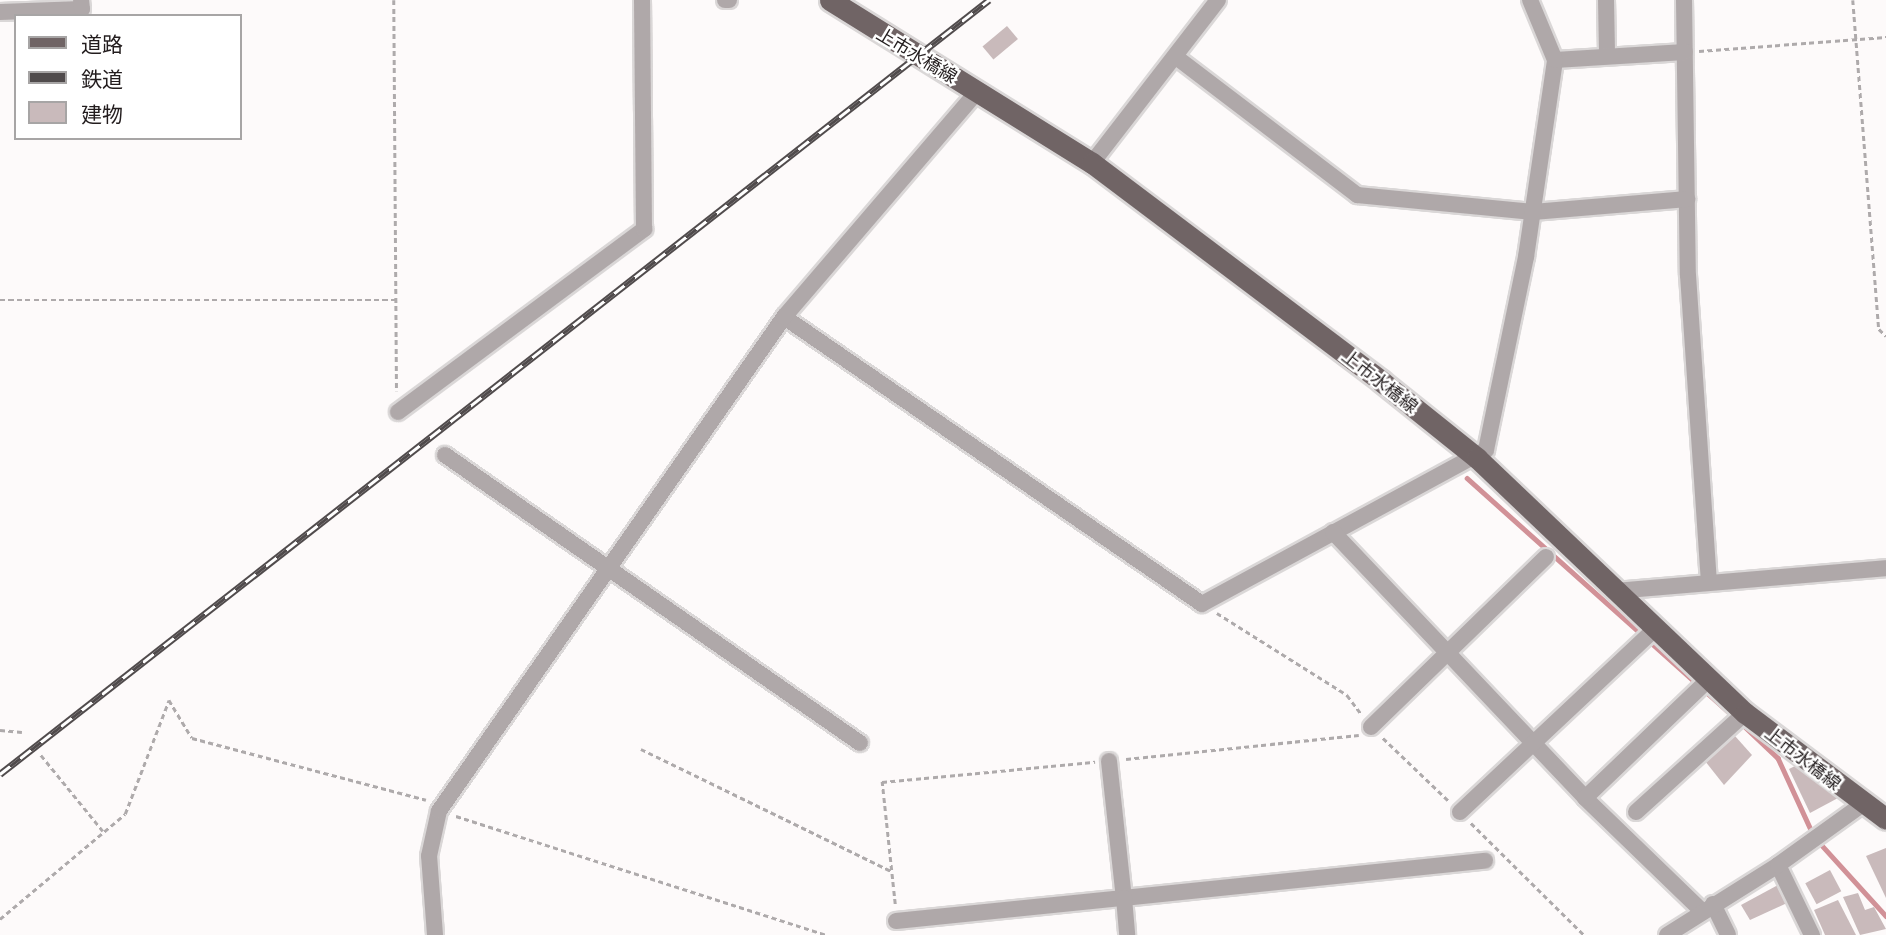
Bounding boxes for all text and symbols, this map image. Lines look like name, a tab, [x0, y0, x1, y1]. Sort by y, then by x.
legend	[14, 14, 242, 140]
street label: 上市水橋線	[873, 23, 961, 87]
text: 道路	[81, 27, 123, 58]
text: 鉄道	[81, 62, 123, 93]
text: 建物	[81, 97, 123, 128]
street label: 上市水橋線	[1338, 345, 1422, 417]
street label: 上市水橋線	[1761, 722, 1845, 794]

